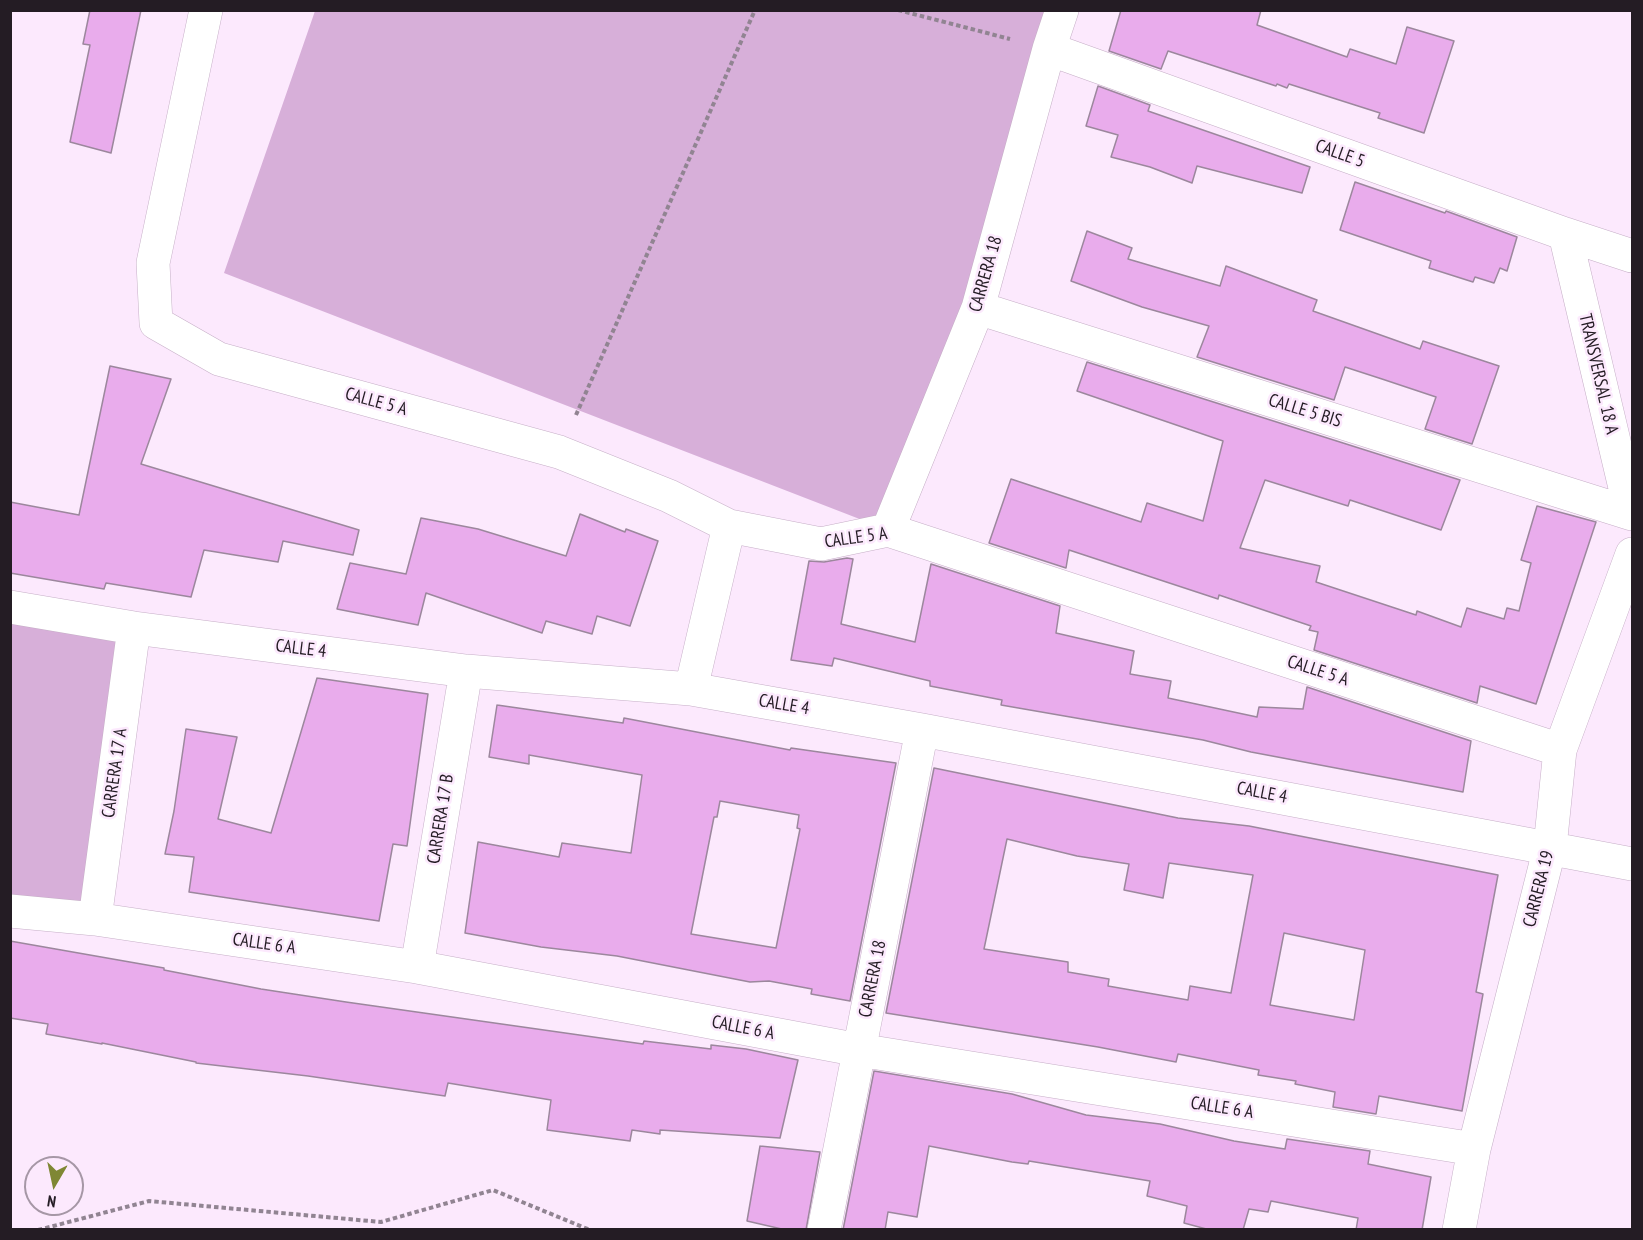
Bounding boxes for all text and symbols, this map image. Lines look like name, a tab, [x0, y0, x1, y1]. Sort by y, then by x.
street label: CALLE 5	[1312, 135, 1368, 173]
street label: CARRERA 18	[965, 234, 1007, 314]
street label: TRANSVERSAL 18 A	[1574, 312, 1622, 436]
street label: CALLE 5 A	[343, 383, 409, 421]
street label: CALLE 5 BIS	[1266, 390, 1344, 432]
street label: CALLE 5 A	[823, 523, 889, 553]
street label: CALLE 4	[274, 635, 328, 663]
street label: CALLE 5 A	[1285, 651, 1351, 691]
street label: CALLE 4	[757, 690, 811, 720]
street label: CARRERA 17 A	[98, 727, 132, 819]
street label: CARRERA 17 B	[423, 773, 459, 865]
street label: CALLE 4	[1235, 778, 1289, 808]
street label: CARRERA 19	[1519, 849, 1559, 929]
street label: CALLE 6 A	[231, 929, 297, 959]
street label: CARRERA 18	[855, 939, 891, 1019]
street label: CALLE 6 A	[710, 1011, 776, 1045]
street label: CALLE 6 A	[1189, 1092, 1255, 1124]
north arrow	[24, 1156, 84, 1216]
text: N	[46, 1191, 57, 1212]

